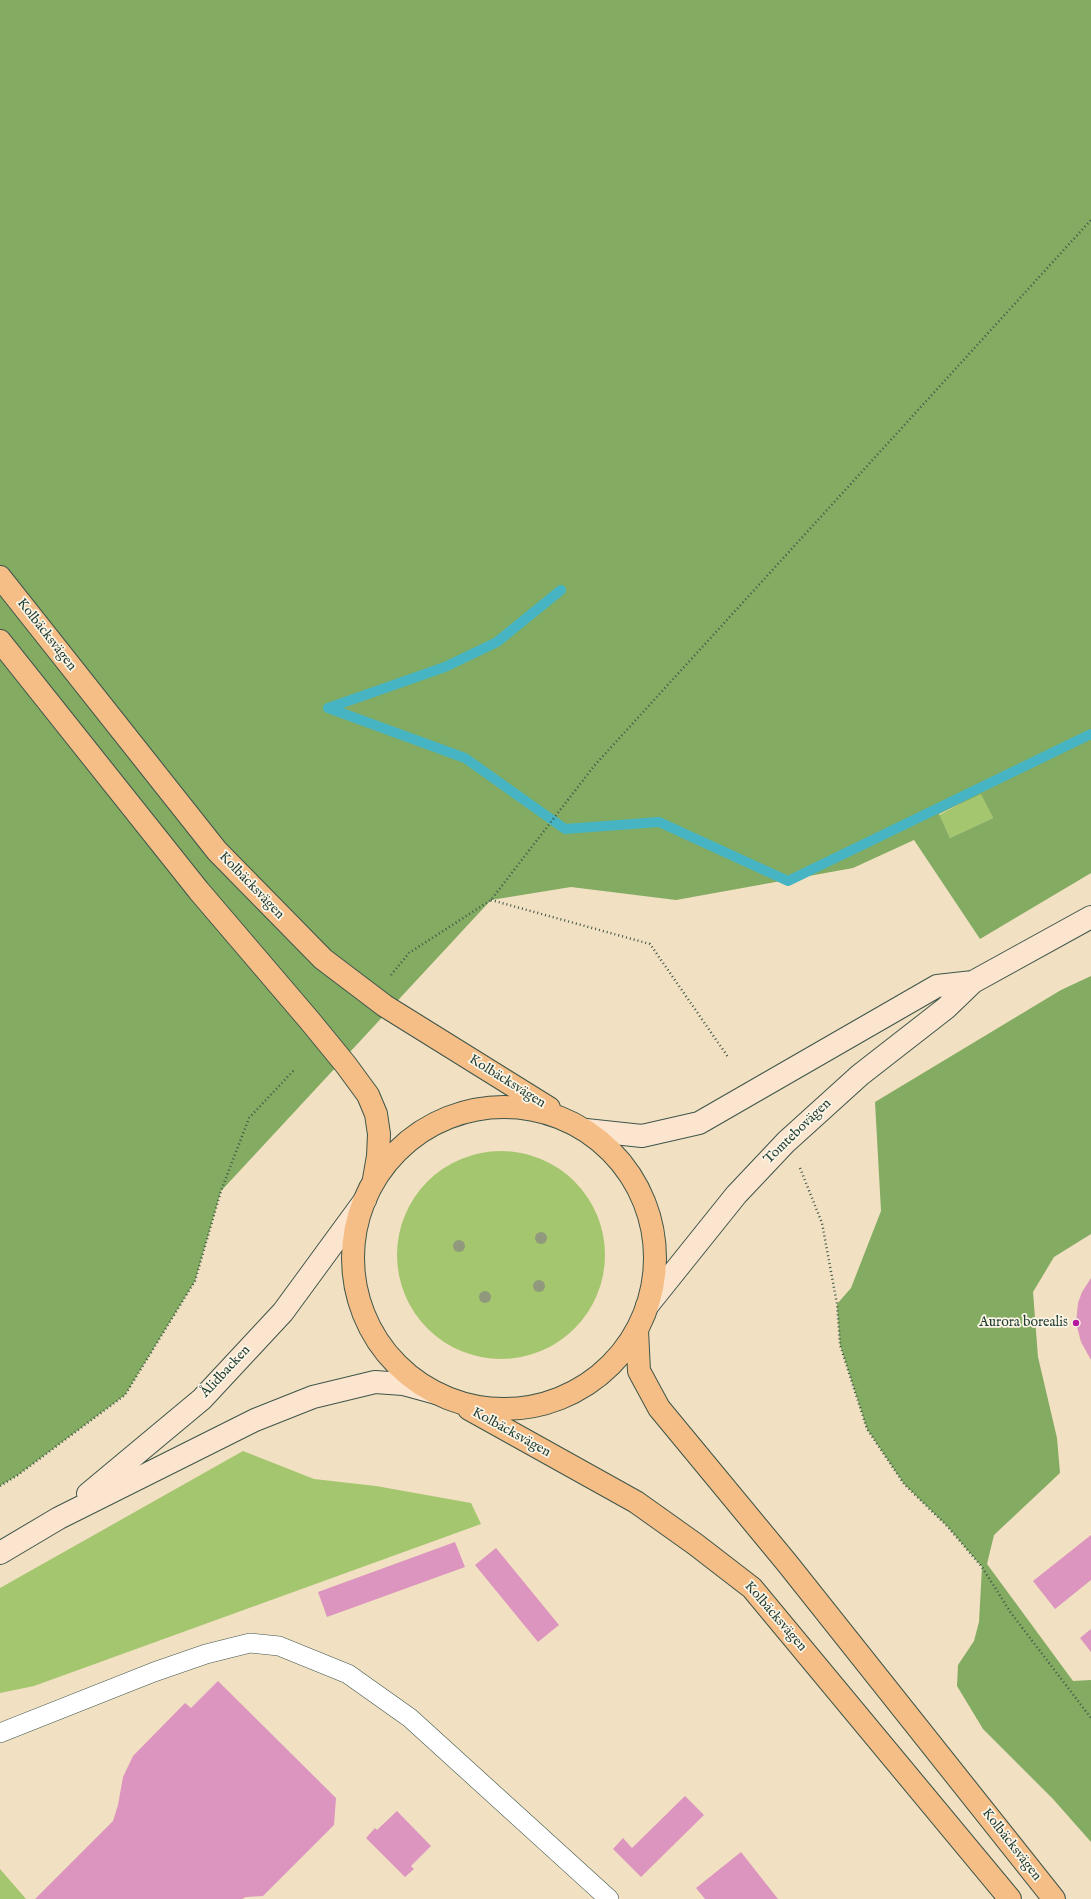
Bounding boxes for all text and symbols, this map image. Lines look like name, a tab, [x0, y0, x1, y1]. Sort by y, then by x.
street label: Kolbäcksvägen	[13, 596, 79, 674]
street label: Kolbäcksvägen	[215, 849, 287, 923]
street label: Kolbäcksvägen	[466, 1052, 548, 1112]
street label: Tomtebovägen	[761, 1096, 835, 1168]
place label: Aurora borealis	[979, 1315, 1068, 1331]
marker: Aurora borealis	[1071, 1318, 1081, 1328]
street label: Ålidbacken	[198, 1342, 254, 1402]
street label: Kolbäcksvägen	[469, 1405, 553, 1461]
street label: Kolbäcksvägen	[740, 1579, 810, 1655]
street label: Kolbäcksvägen	[978, 1806, 1044, 1884]

